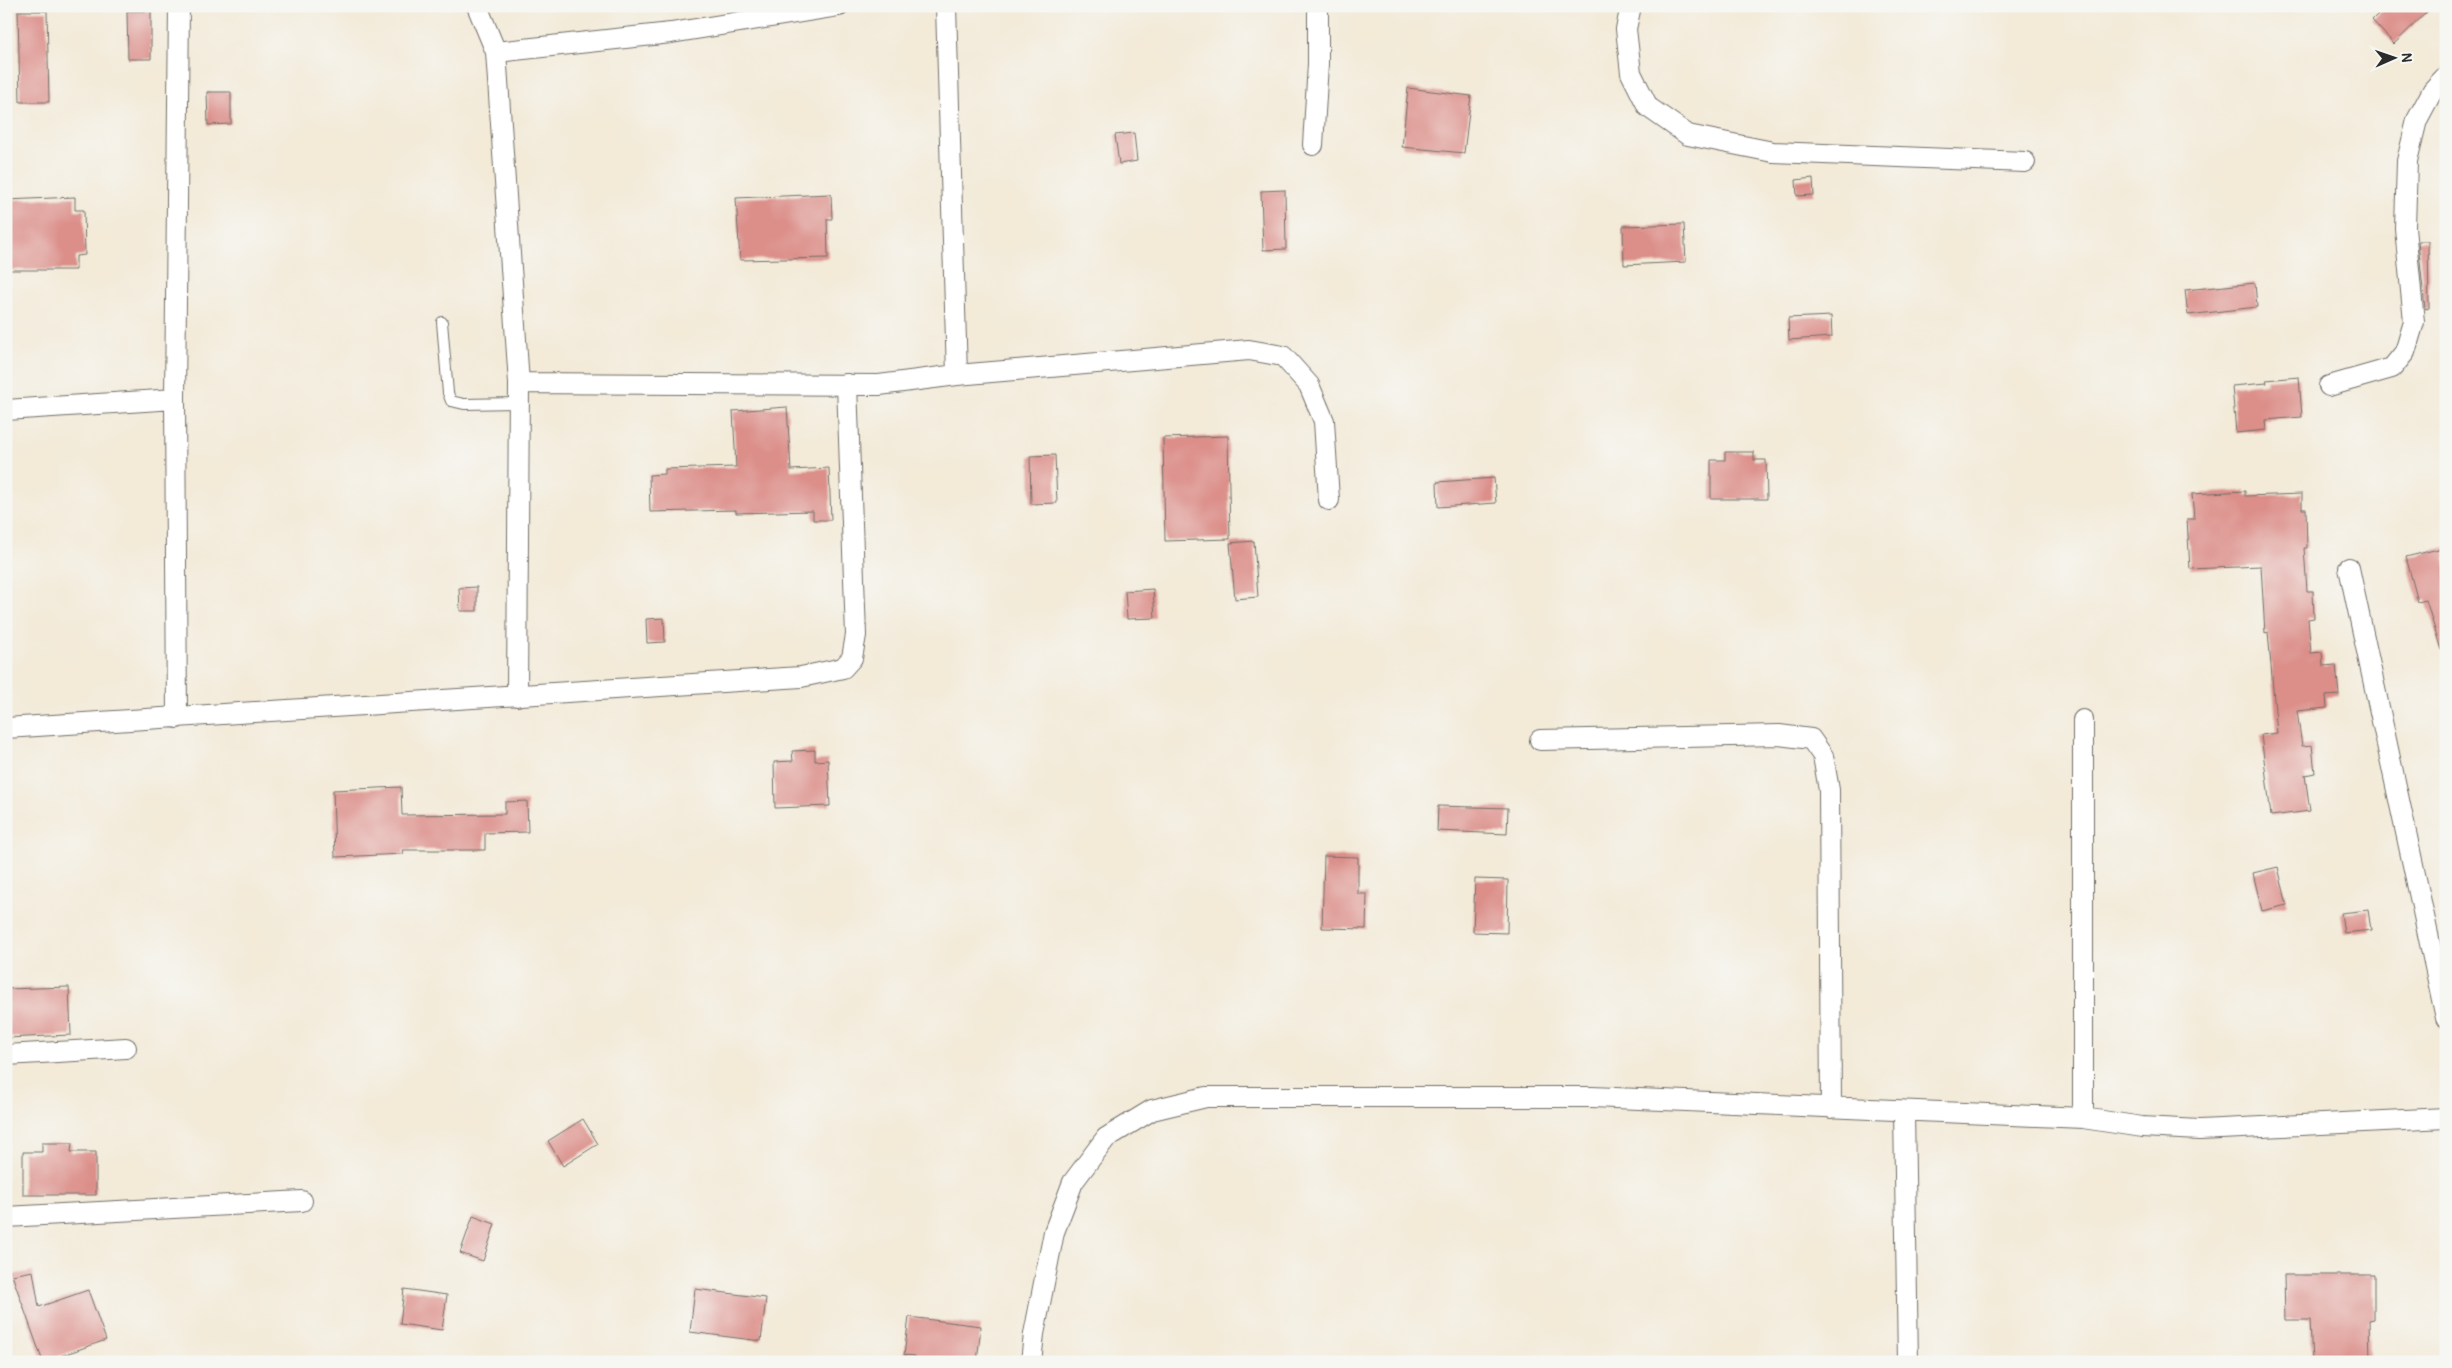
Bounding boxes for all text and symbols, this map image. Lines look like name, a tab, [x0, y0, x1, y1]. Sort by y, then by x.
north arrow	[2370, 32, 2420, 82]
text: N	[2398, 53, 2415, 63]

